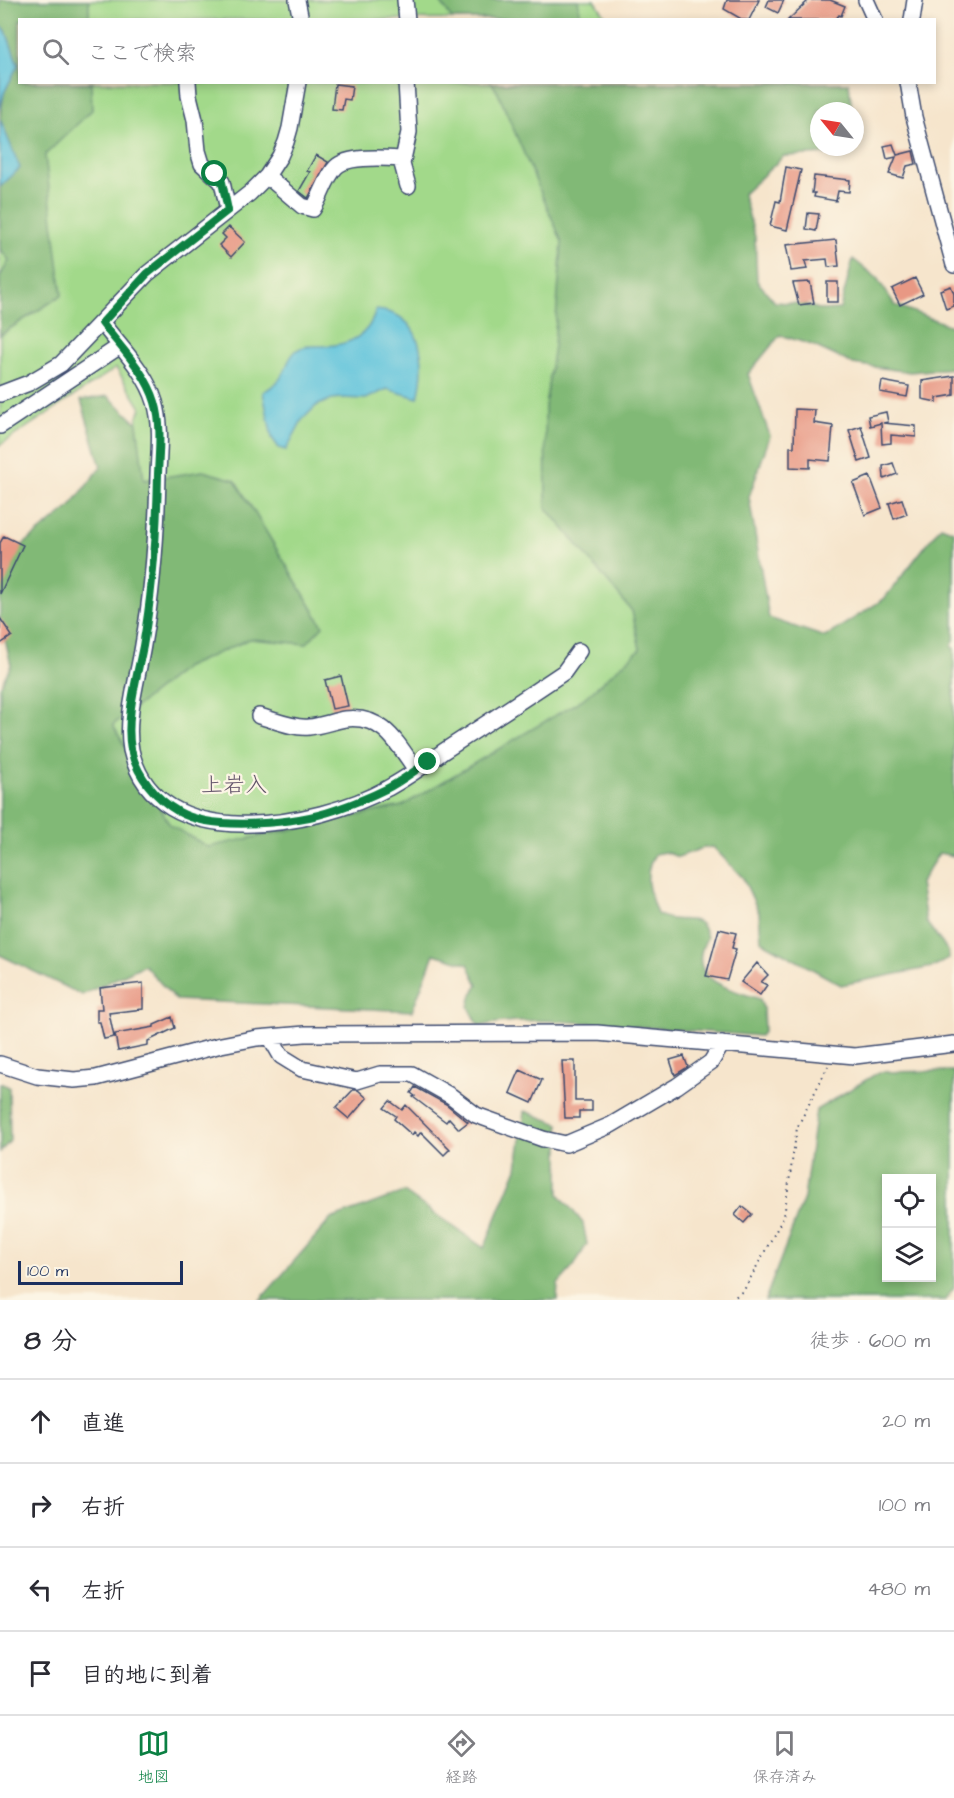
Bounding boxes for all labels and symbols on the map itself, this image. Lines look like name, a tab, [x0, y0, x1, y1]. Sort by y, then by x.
north arrow	[810, 102, 864, 156]
route start	[201, 160, 227, 186]
route end	[414, 748, 440, 774]
district label: 上岩入	[201, 770, 267, 801]
scale bar	[18, 1258, 183, 1286]

